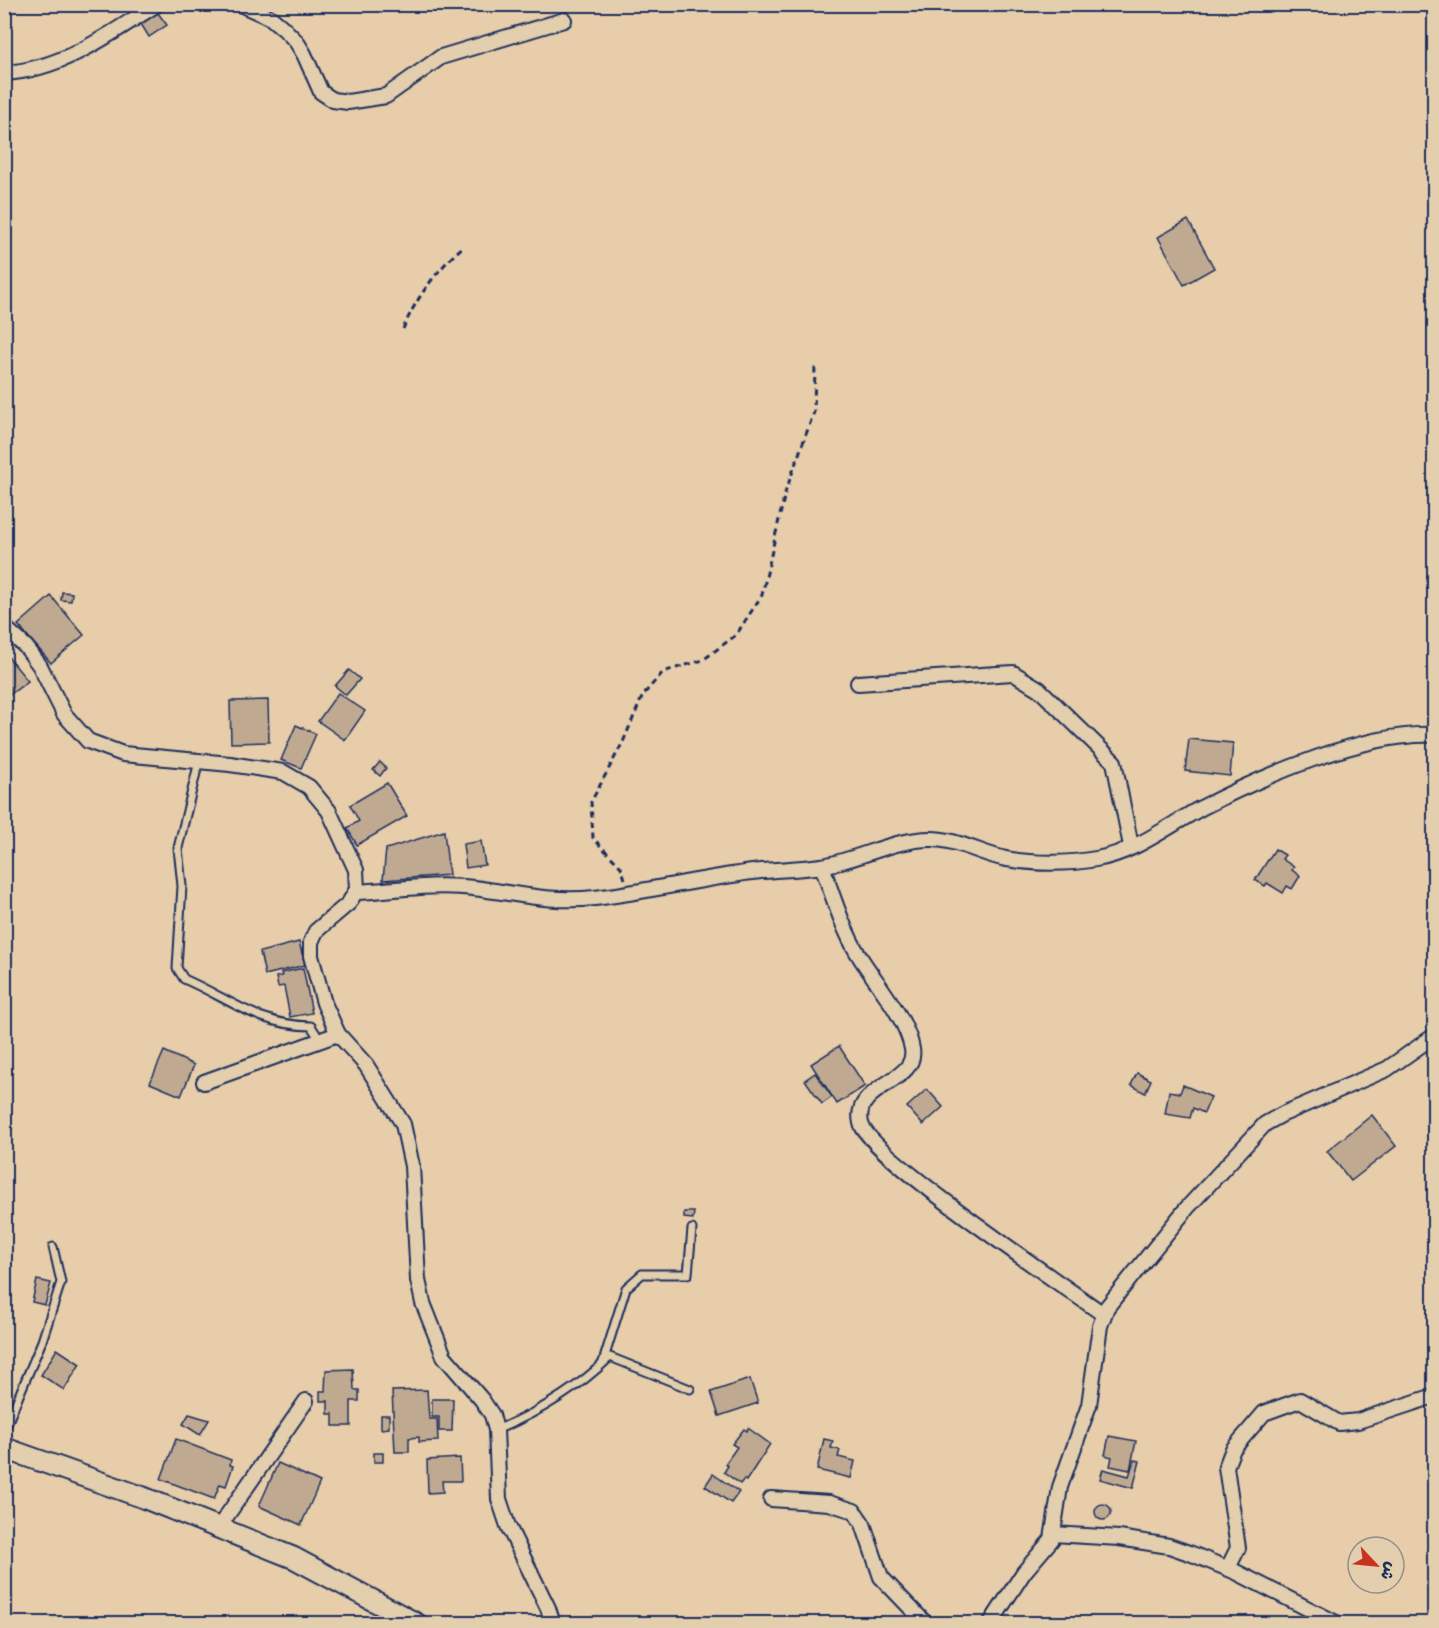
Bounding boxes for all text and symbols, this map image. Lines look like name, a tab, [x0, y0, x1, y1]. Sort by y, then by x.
north arrow	[1346, 1535, 1406, 1595]
text: ش	[1377, 1559, 1402, 1584]

